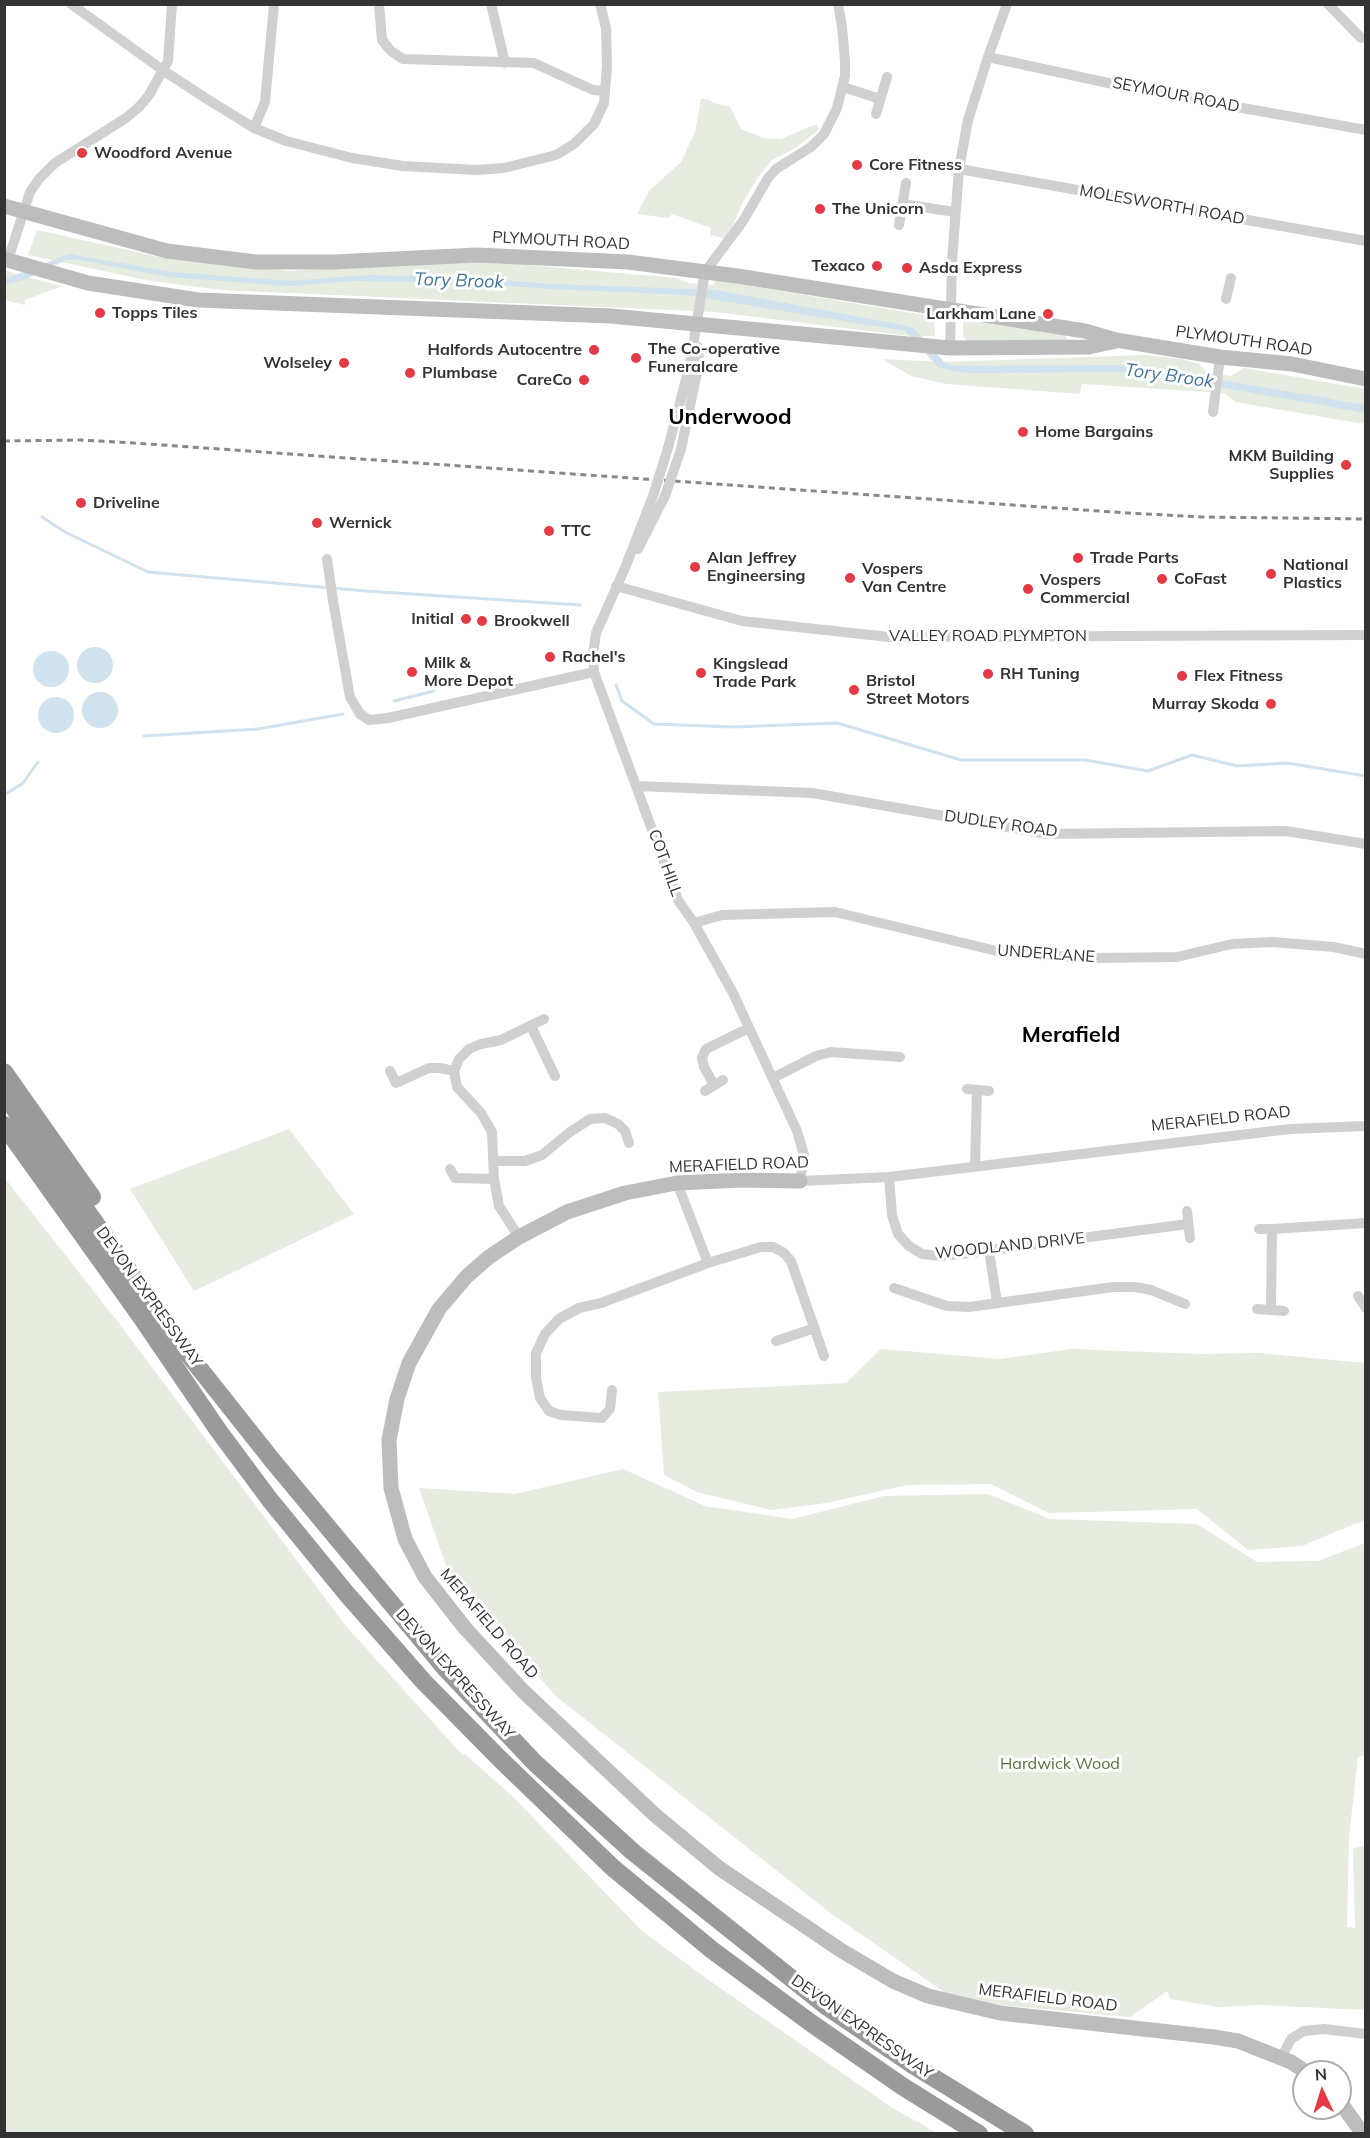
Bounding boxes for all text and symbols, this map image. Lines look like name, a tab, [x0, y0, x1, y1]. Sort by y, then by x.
street label: SEYMOUR ROAD	[1111, 73, 1241, 117]
place label: Woodford Avenue	[94, 143, 232, 163]
marker: Woodford Avenue	[75, 146, 89, 160]
place label: Core Fitness	[869, 155, 962, 175]
marker: Core Fitness	[850, 158, 864, 172]
street label: MOLESWORTH ROAD	[1078, 181, 1246, 229]
place label: The Unicorn	[832, 199, 924, 219]
marker: The Unicorn	[813, 202, 827, 216]
street label: PLYMOUTH ROAD	[492, 228, 630, 254]
place label: Texaco	[812, 256, 865, 276]
place label: Asda Express	[919, 258, 1022, 278]
marker: Texaco	[870, 259, 884, 273]
marker: Asda Express	[900, 261, 914, 275]
water label: Tory Brook	[414, 269, 504, 293]
place label: Topps Tiles	[112, 303, 197, 323]
place label: Larkham Lane	[926, 304, 1036, 324]
marker: Topps Tiles	[93, 306, 107, 320]
marker: Larkham Lane	[1041, 307, 1055, 321]
street label: PLYMOUTH ROAD	[1174, 322, 1314, 360]
place label: The Co-operative Funeralcare	[648, 339, 780, 377]
place label: Halfords Autocentre	[428, 340, 582, 360]
marker: Halfords Autocentre	[587, 343, 601, 357]
marker: The Co-operative Funeralcare	[629, 351, 643, 365]
place label: Wolseley	[263, 353, 332, 373]
marker: Wolseley	[337, 356, 351, 370]
water label: Tory Brook	[1123, 359, 1215, 393]
place label: Plumbase	[422, 363, 497, 383]
marker: Plumbase	[403, 366, 417, 380]
place label: CareCo	[517, 370, 572, 390]
marker: CareCo	[577, 373, 591, 387]
district label: Underwood	[668, 404, 792, 430]
place label: Home Bargains	[1035, 422, 1153, 442]
marker: Home Bargains	[1016, 425, 1030, 439]
place label: MKM Building Supplies	[1228, 446, 1334, 484]
marker: MKM Building Supplies	[1339, 458, 1353, 472]
place label: Driveline	[93, 493, 160, 513]
marker: Driveline	[74, 496, 88, 510]
place label: Wernick	[329, 513, 392, 533]
marker: Wernick	[310, 516, 324, 530]
place label: TTC	[561, 521, 591, 541]
marker: TTC	[542, 524, 556, 538]
place label: Alan Jeffrey Engineersing	[707, 548, 805, 586]
place label: Trade Parts	[1090, 548, 1179, 568]
marker: Trade Parts	[1071, 551, 1085, 565]
place label: National Plastics	[1283, 555, 1348, 593]
place label: Vospers Van Centre	[862, 559, 946, 597]
marker: Alan Jeffrey Engineersing	[688, 560, 702, 574]
marker: National Plastics	[1264, 567, 1278, 581]
place label: CoFast	[1174, 569, 1227, 589]
place label: Vospers Commercial	[1040, 570, 1130, 608]
marker: Vospers Van Centre	[843, 571, 857, 585]
marker: CoFast	[1155, 572, 1169, 586]
marker: Vospers Commercial	[1021, 582, 1035, 596]
place label: Initial	[411, 609, 454, 629]
place label: Brookwell	[494, 611, 570, 631]
marker: Initial	[459, 612, 473, 626]
marker: Brookwell	[475, 614, 489, 628]
street label: VALLEY ROAD PLYMPTON	[889, 626, 1087, 646]
place label: Rachel's	[562, 647, 626, 667]
marker: Rachel's	[543, 650, 557, 664]
place label: Milk & More Depot	[424, 653, 513, 691]
place label: Kingslead Trade Park	[713, 654, 796, 692]
place label: RH Tuning	[1000, 664, 1080, 684]
marker: Milk & More Depot	[405, 665, 419, 679]
marker: Kingslead Trade Park	[694, 666, 708, 680]
place label: Flex Fitness	[1194, 666, 1283, 686]
marker: RH Tuning	[981, 667, 995, 681]
marker: Flex Fitness	[1175, 669, 1189, 683]
place label: Bristol Street Motors	[866, 671, 969, 709]
marker: Bristol Street Motors	[847, 683, 861, 697]
place label: Murray Skoda	[1152, 694, 1259, 714]
marker: Murray Skoda	[1264, 697, 1278, 711]
street label: DUDLEY ROAD	[943, 807, 1059, 841]
street label: COT HILL	[644, 827, 686, 899]
street label: UNDERLANE	[997, 941, 1095, 967]
district label: Merafield	[1022, 1022, 1120, 1048]
street label: MERAFIELD ROAD	[1150, 1102, 1292, 1136]
street label: MERAFIELD ROAD	[669, 1153, 809, 1177]
street label: DEVON EXPRESSWAY	[92, 1223, 206, 1371]
street label: WOODLAND DRIVE	[934, 1229, 1086, 1263]
street label: MERAFIELD ROAD	[436, 1565, 542, 1683]
street label: DEVON EXPRESSWAY	[392, 1605, 518, 1743]
park label: Hardwick Wood	[1000, 1754, 1120, 1774]
street label: DEVON EXPRESSWAY	[788, 1971, 936, 2083]
street label: MERAFIELD ROAD	[977, 1980, 1119, 2016]
north arrow	[1292, 2060, 1352, 2120]
text: N	[1314, 2064, 1328, 2084]

